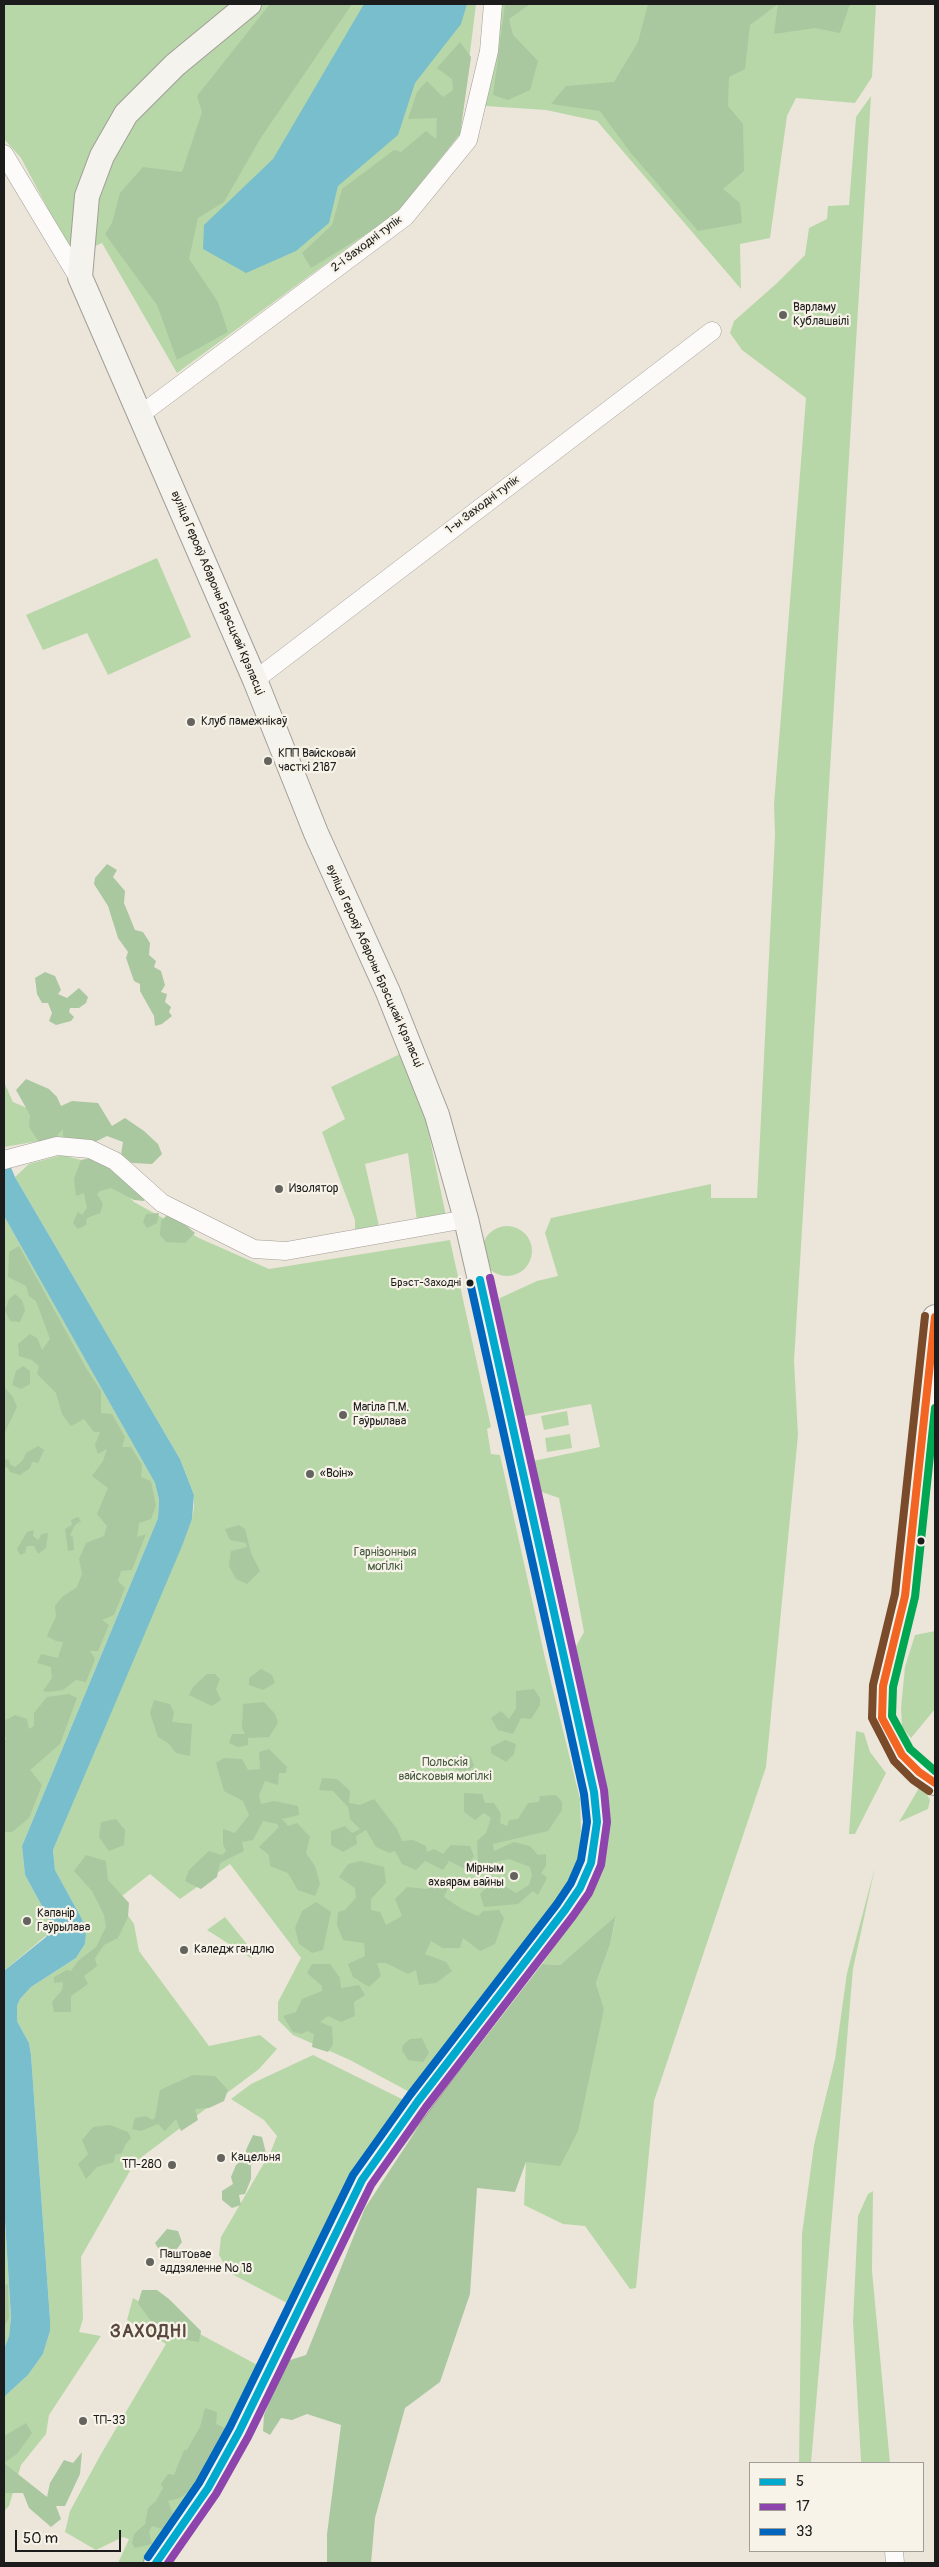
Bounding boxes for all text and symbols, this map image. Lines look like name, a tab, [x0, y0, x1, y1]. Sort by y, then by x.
street label: 2-і Заходні тупік	[329, 213, 405, 275]
place label: Варламу Кублашвілі	[793, 301, 849, 329]
marker: Варламу Кублашвілі	[777, 309, 789, 321]
street label: 1-ы Заходні тупік	[443, 473, 523, 537]
street label: вуліца Герояў Абароны Брэсцкай Крэпасці	[167, 489, 267, 697]
place label: Клуб памежнікаў	[201, 715, 287, 729]
marker: Клуб памежнікаў	[185, 716, 197, 728]
place label: КПП Вайсковай часткі 2187	[278, 747, 356, 775]
marker: КПП Вайсковай часткі 2187	[262, 755, 274, 767]
street label: вуліца Герояў Абароны Брэсцкай Крэпасці	[323, 862, 425, 1070]
place label: Изолятор	[289, 1182, 338, 1196]
marker: Изолятор	[273, 1183, 285, 1195]
place label: Брэст-Заходні	[391, 1276, 461, 1290]
marker: Брэст-Заходні	[465, 1278, 475, 1288]
place label: Магіла П.М. Гаўрылава	[353, 1401, 409, 1429]
marker: Магіла П.М. Гаўрылава	[337, 1409, 349, 1421]
place label: «Воін»	[320, 1467, 353, 1481]
marker: «Воін»	[304, 1468, 316, 1480]
unlabelled marker	[916, 1536, 926, 1546]
park label: Гарнізонныя могілкі	[354, 1546, 416, 1574]
park label: Польскія вайсковыя могілкі	[398, 1756, 492, 1784]
place label: Мірным ахвярам вайны	[428, 1862, 504, 1890]
marker: Мірным ахвярам вайны	[508, 1870, 520, 1882]
place label: Капанір Гаўрылава	[37, 1907, 90, 1935]
marker: Капанір Гаўрылава	[21, 1915, 33, 1927]
place label: Каледж гандлю	[194, 1943, 275, 1957]
marker: Каледж гандлю	[178, 1944, 190, 1956]
place label: Кацельня	[231, 2151, 280, 2165]
marker: Кацельня	[215, 2152, 227, 2164]
place label: ТП-280	[122, 2158, 162, 2172]
marker: ТП-280	[166, 2159, 178, 2171]
place label: Паштовае аддзяленне № 18	[160, 2248, 252, 2276]
marker: Паштовае аддзяленне № 18	[144, 2256, 156, 2268]
district label: ЗАХОДНІ	[109, 2321, 189, 2343]
place label: ТП-33	[93, 2414, 125, 2428]
marker: ТП-33	[77, 2415, 89, 2427]
legend	[749, 2462, 924, 2552]
text: 5	[796, 2472, 804, 2491]
text: 17	[796, 2497, 810, 2516]
scale bar	[18, 2520, 124, 2552]
text: 33	[796, 2522, 813, 2541]
text: 50 m	[23, 2529, 58, 2548]

